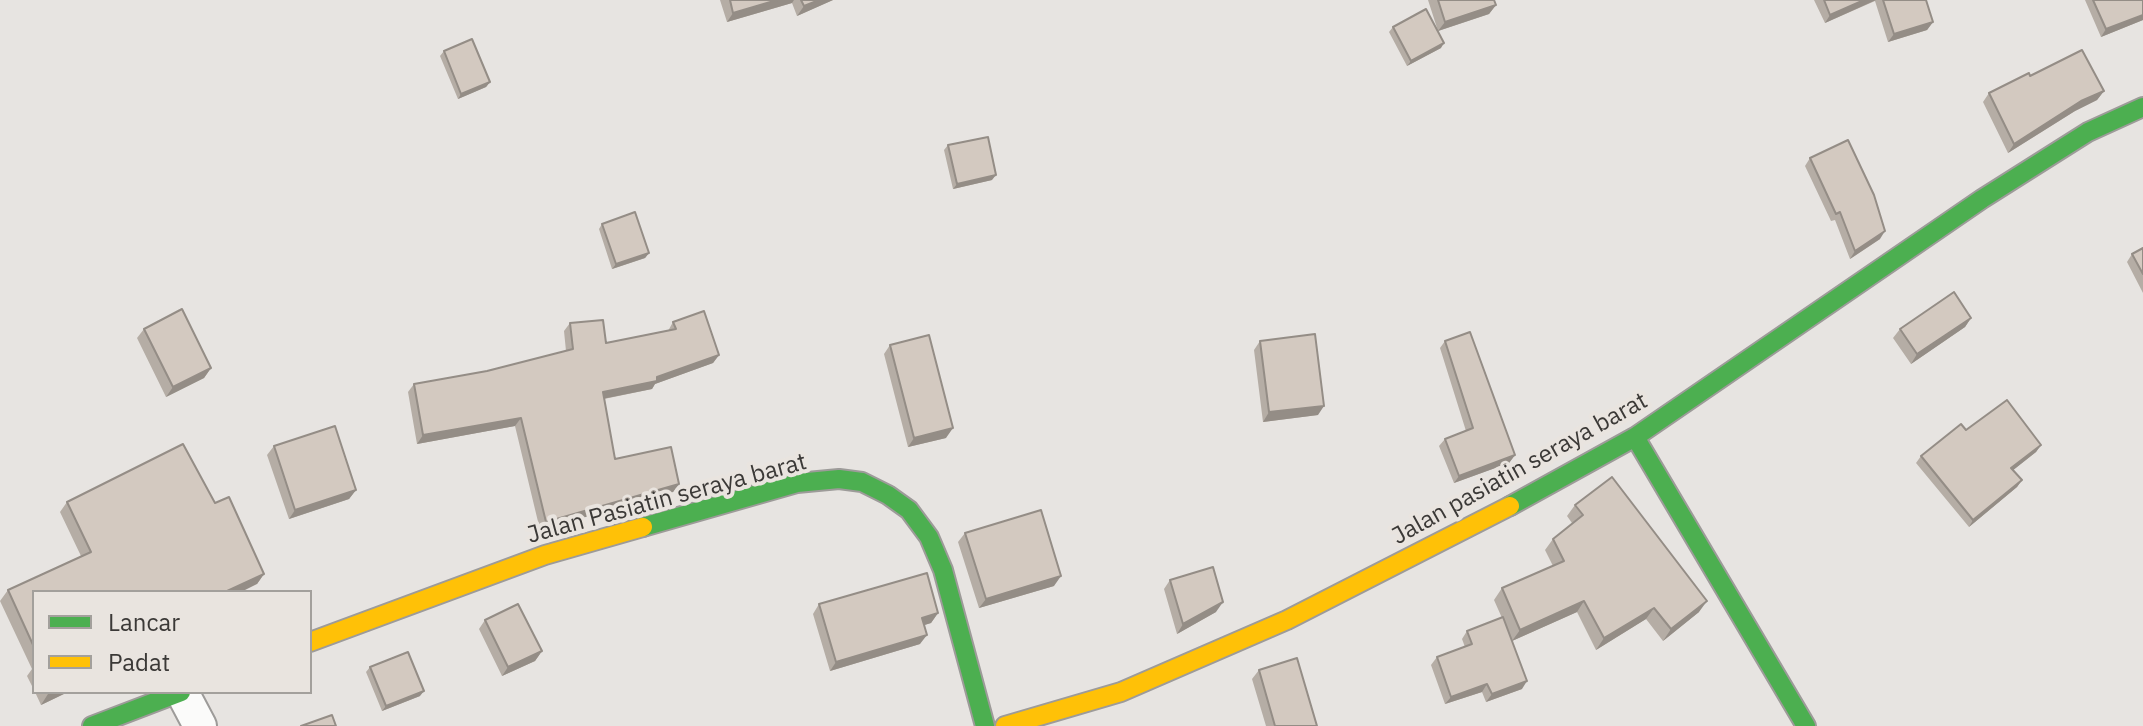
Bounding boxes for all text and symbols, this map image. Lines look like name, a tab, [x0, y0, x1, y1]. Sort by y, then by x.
street label: Jalan pasiatin seraya barat	[1387, 387, 1653, 551]
street label: Jalan Pasiatin seraya barat	[524, 448, 810, 550]
legend	[32, 590, 312, 694]
text: Lancar	[108, 606, 180, 638]
text: Padat	[108, 646, 170, 678]

